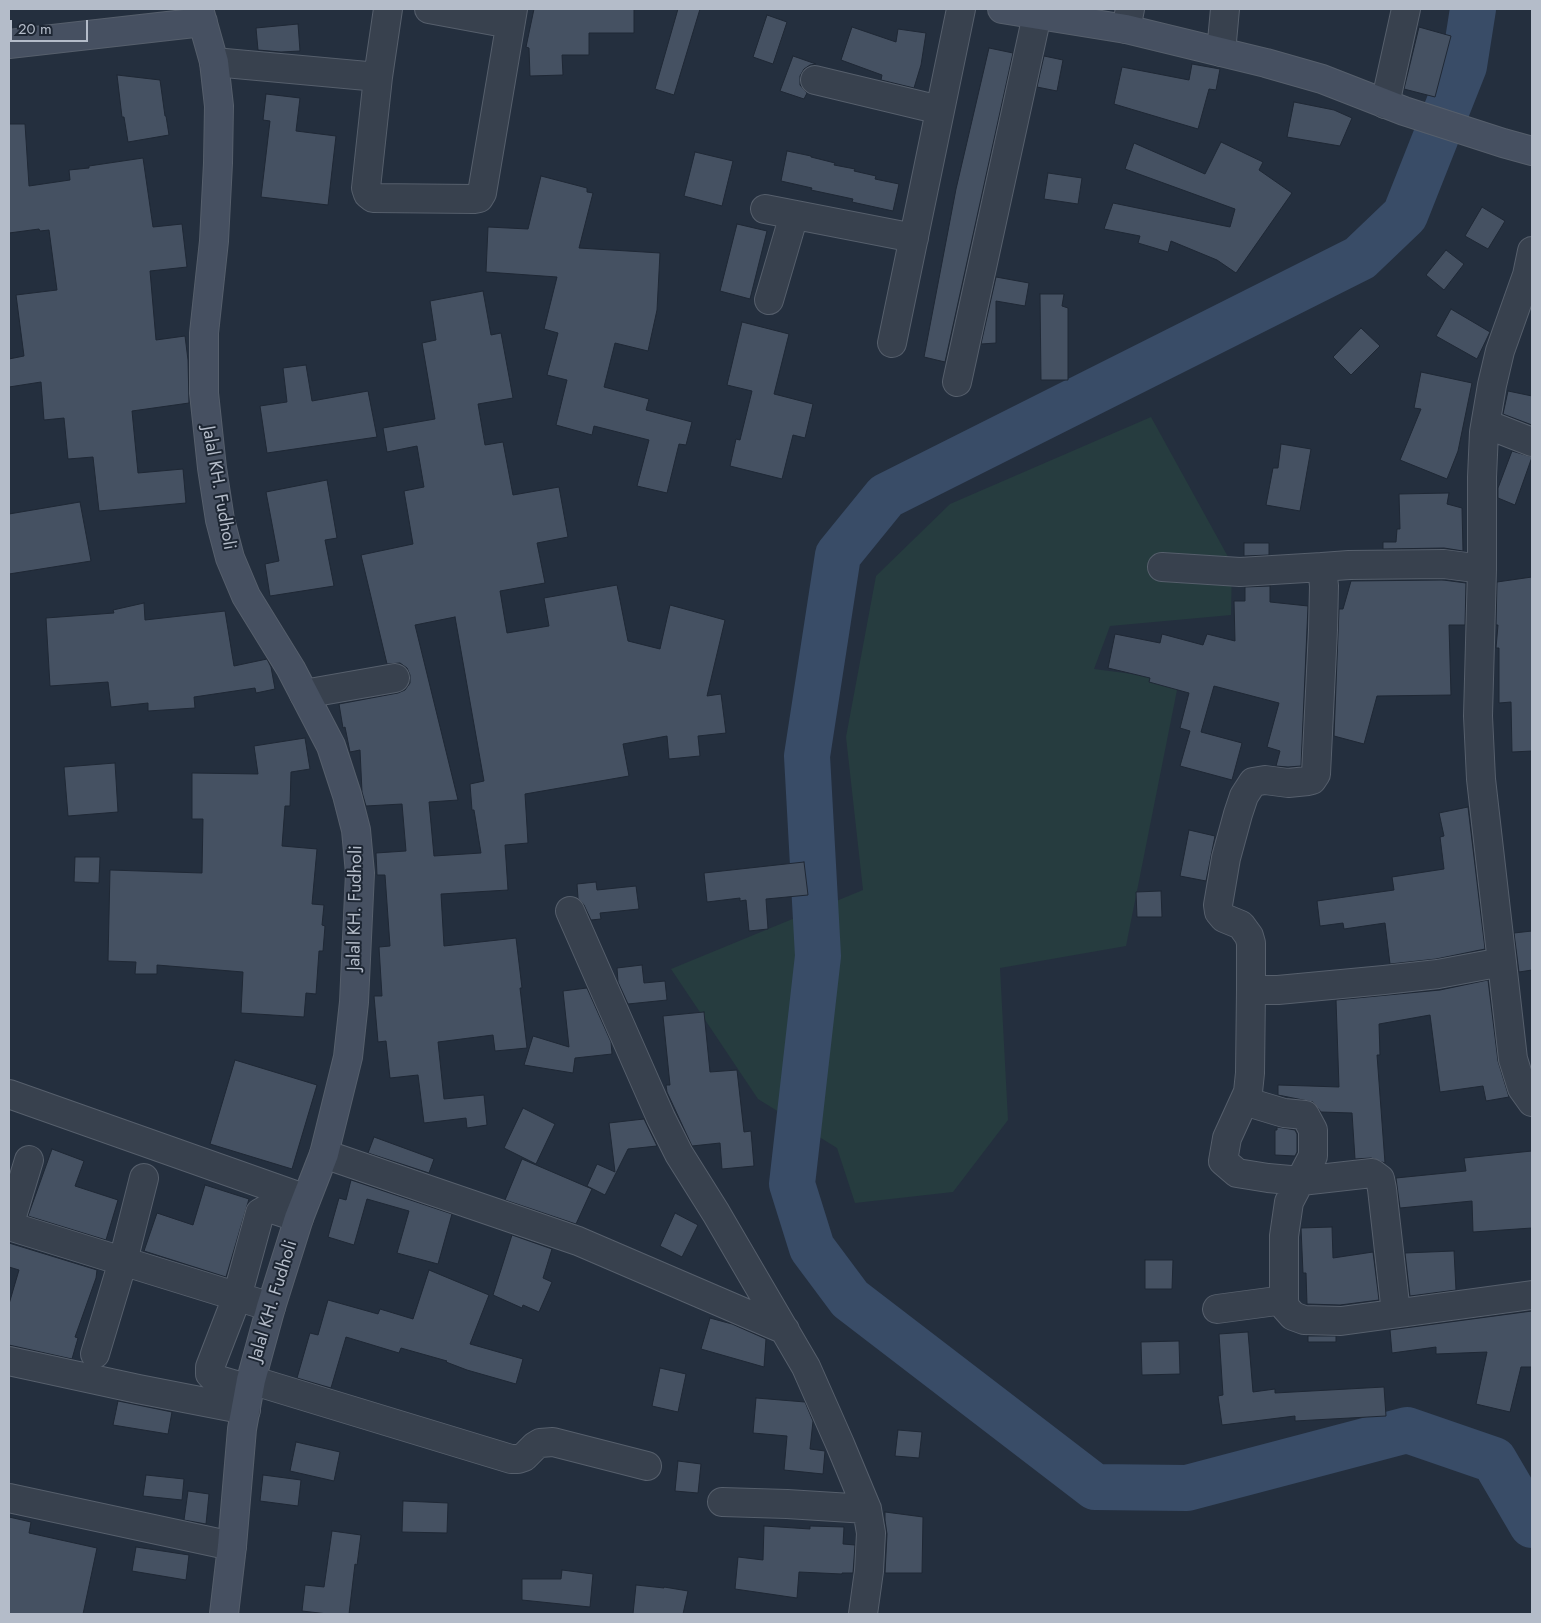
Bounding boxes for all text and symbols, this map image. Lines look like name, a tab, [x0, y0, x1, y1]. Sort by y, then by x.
scale bar	[12, 10, 90, 42]
text: 20 m	[18, 18, 52, 40]
street label: Jalal KH. Fudholi	[196, 424, 240, 552]
street label: Jalal KH. Fudholi	[344, 845, 368, 971]
street label: Jalal KH. Fudholi	[245, 1238, 303, 1364]

